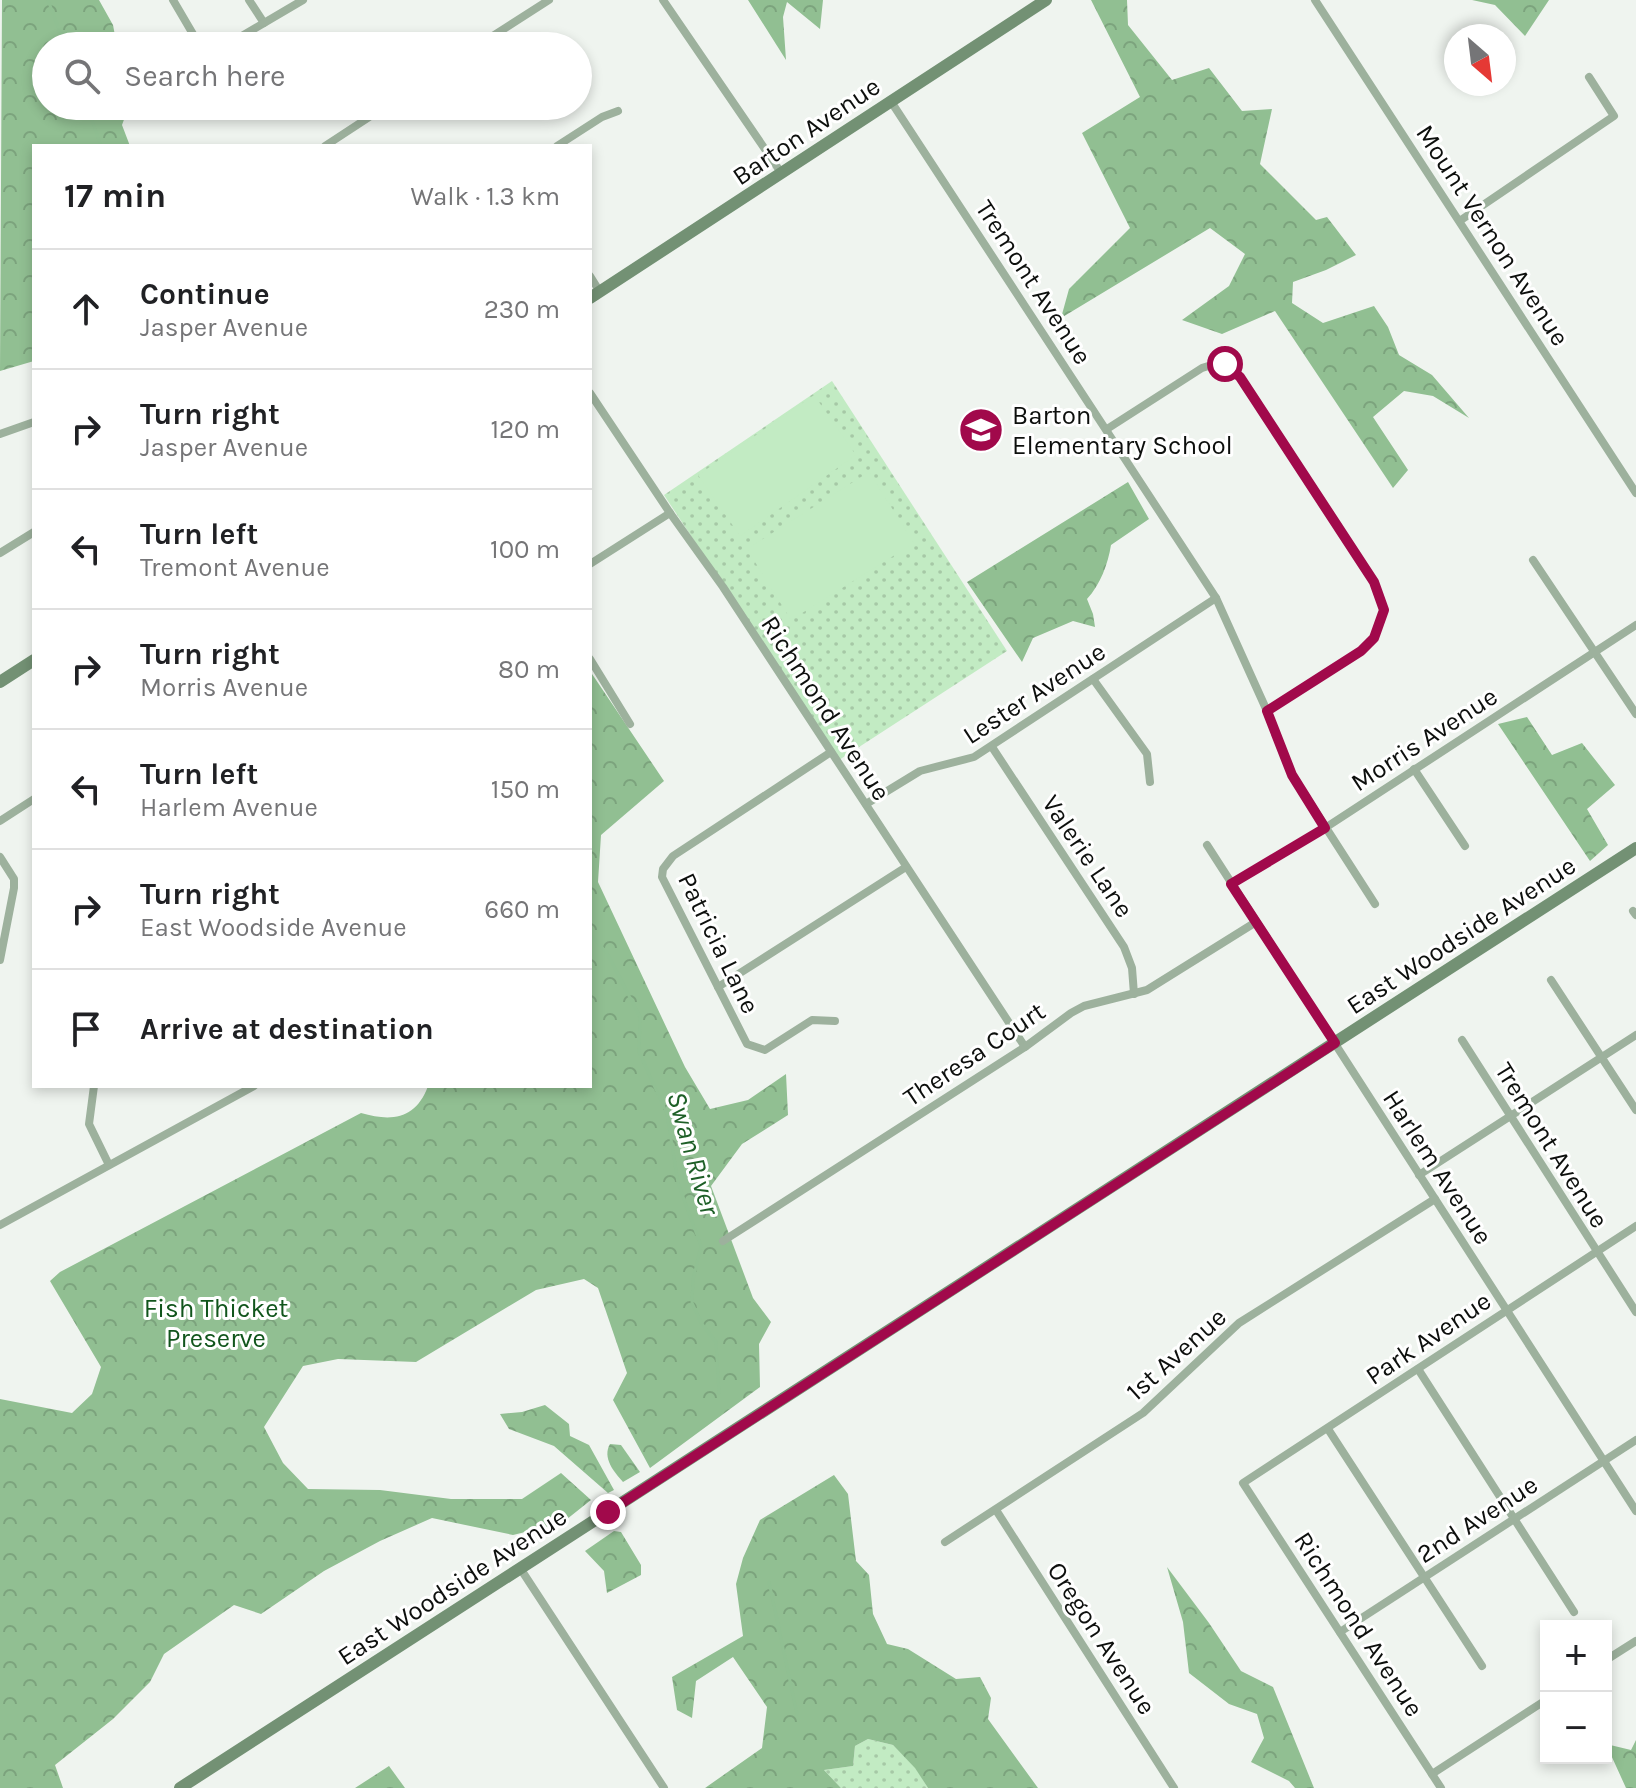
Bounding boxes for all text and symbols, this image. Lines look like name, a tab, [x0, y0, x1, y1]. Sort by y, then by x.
north arrow	[1444, 24, 1516, 96]
search box	[32, 32, 592, 120]
icon: search	[60, 54, 104, 98]
text: Search here	[124, 58, 285, 94]
street label: Barton Avenue	[727, 71, 886, 192]
street label: Mount Vernon Avenue	[1409, 119, 1576, 352]
text: 17 min	[64, 176, 166, 216]
text: Walk · 1.3 km	[411, 181, 560, 212]
street label: Tremont Avenue	[969, 194, 1098, 370]
text: Continue	[140, 276, 270, 312]
icon: ahead	[64, 287, 108, 331]
text: 230 m	[484, 294, 560, 325]
text: Jasper Avenue	[140, 312, 308, 343]
route start	[1207, 346, 1243, 382]
text: Turn right	[140, 396, 280, 432]
place label: Barton Elementary School	[1012, 400, 1233, 461]
school or university icon: Barton Elementary School	[957, 406, 1005, 454]
icon: right	[64, 407, 108, 451]
text: 120 m	[490, 414, 560, 445]
text: Jasper Avenue	[140, 432, 308, 463]
text: Turn left	[140, 516, 258, 552]
icon: left	[64, 527, 108, 571]
text: 100 m	[490, 534, 560, 565]
text: Tremont Avenue	[140, 552, 330, 583]
street label: Richmond Avenue	[754, 610, 897, 807]
text: Turn right	[140, 636, 280, 672]
street label: Lester Avenue	[957, 636, 1111, 751]
icon: right	[64, 647, 108, 691]
text: 80 m	[498, 654, 560, 685]
text: Morris Avenue	[140, 672, 308, 703]
street label: Morris Avenue	[1345, 681, 1503, 798]
text: Turn left	[140, 756, 258, 792]
icon: left	[64, 767, 108, 811]
text: 150 m	[491, 774, 560, 805]
street label: Valerie Lane	[1035, 789, 1140, 923]
text: Harlem Avenue	[140, 792, 318, 823]
street label: East Woodside Avenue	[1341, 850, 1582, 1021]
street label: Patricia Lane	[671, 868, 766, 1019]
text: Turn right	[140, 876, 280, 912]
icon: right	[64, 887, 108, 931]
text: 660 m	[484, 894, 560, 925]
text: East Woodside Avenue	[140, 912, 407, 943]
street label: Theresa Court	[898, 996, 1051, 1113]
icon: arrive	[64, 1007, 108, 1051]
text: Arrive at destination	[140, 1011, 434, 1047]
street label: Tremont Avenue	[1488, 1057, 1615, 1234]
street label: Harlem Avenue	[1376, 1084, 1499, 1250]
water label: Swan River	[660, 1088, 727, 1220]
street label: Park Avenue	[1360, 1285, 1497, 1392]
park label: Fish Thicket Preserve	[144, 1293, 288, 1354]
street label: 1st Avenue	[1120, 1301, 1233, 1407]
street label: 2nd Avenue	[1411, 1469, 1544, 1570]
route end	[590, 1494, 626, 1530]
street label: East Woodside Avenue	[332, 1501, 573, 1672]
street label: Richmond Avenue	[1287, 1526, 1430, 1723]
street label: Oregon Avenue	[1041, 1556, 1162, 1720]
map controls	[1540, 1620, 1612, 1764]
button: +	[1540, 1620, 1612, 1692]
button: −	[1540, 1692, 1612, 1764]

